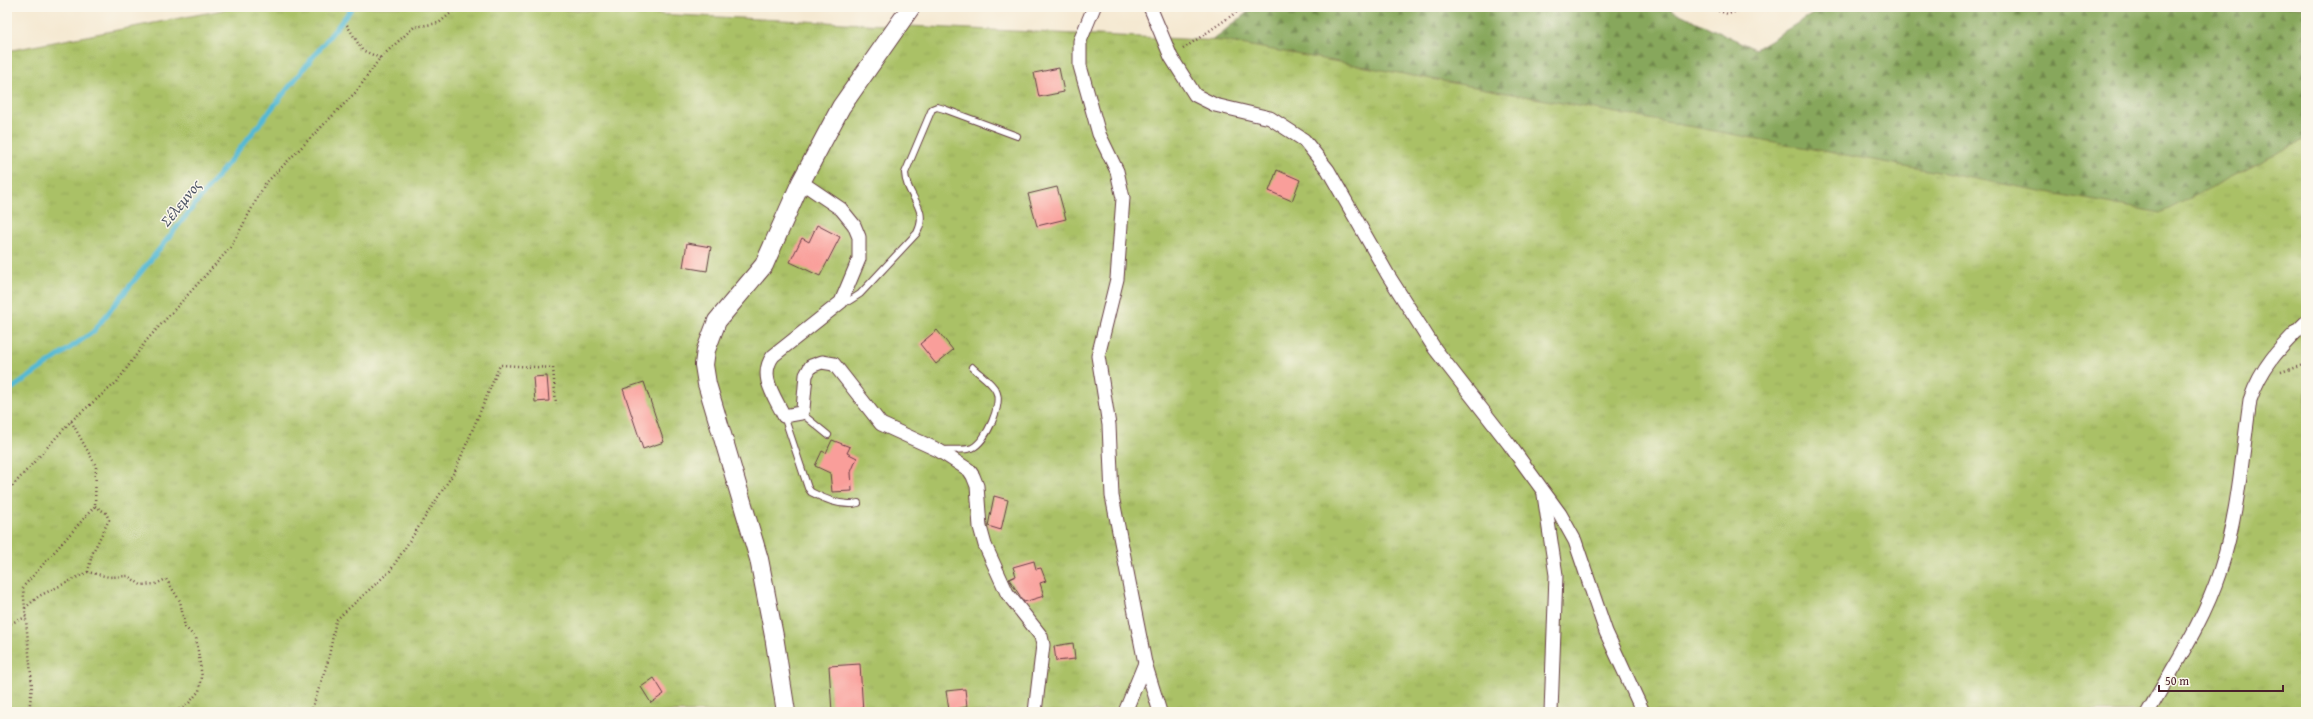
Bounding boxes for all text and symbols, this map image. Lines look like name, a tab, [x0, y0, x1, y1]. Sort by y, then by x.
water label: Σέλεμνος	[155, 174, 207, 231]
scale bar	[2159, 667, 2283, 693]
text: 50 m	[2165, 672, 2189, 689]

